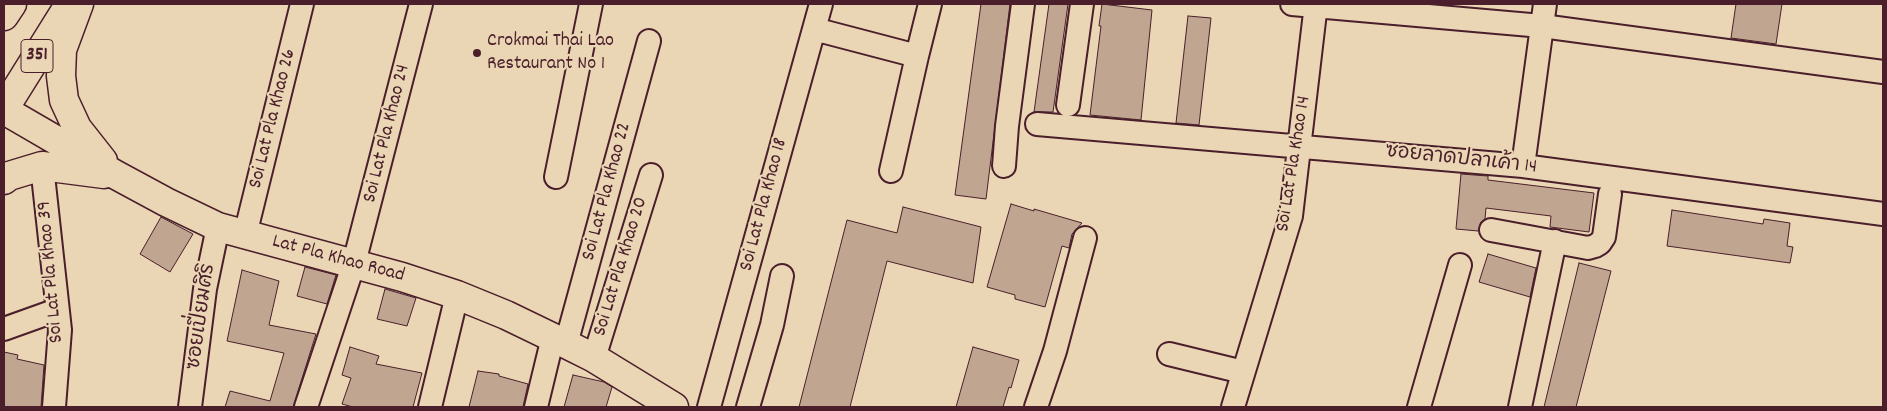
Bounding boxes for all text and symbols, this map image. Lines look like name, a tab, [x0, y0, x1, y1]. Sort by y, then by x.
place label: Crokmai Thai Lao Restaurant No 1	[487, 30, 614, 77]
road number: 351	[21, 40, 53, 72]
street label: Soi Lat Pla Khao 26	[245, 47, 303, 191]
marker: Crokmai Thai Lao Restaurant No 1	[471, 47, 483, 59]
street label: Soi Lat Pla Khao 24	[359, 62, 417, 206]
street label: Soi Lat Pla Khao 14	[1272, 94, 1318, 234]
street label: Soi Lat Pla Khao 22	[578, 120, 638, 264]
street label: Soi Lat Pla Khao 18	[736, 136, 794, 274]
street label: ซอยลาดปลาเค้า 14	[1384, 141, 1538, 181]
street label: Soi Lat Pla Khao 20	[589, 195, 655, 339]
street label: Soi Lat Pla Khao 39	[34, 200, 70, 344]
street label: Lat Pla Khao Road	[269, 231, 407, 289]
street label: ซอยเปี่ยมศิริ	[184, 263, 222, 371]

